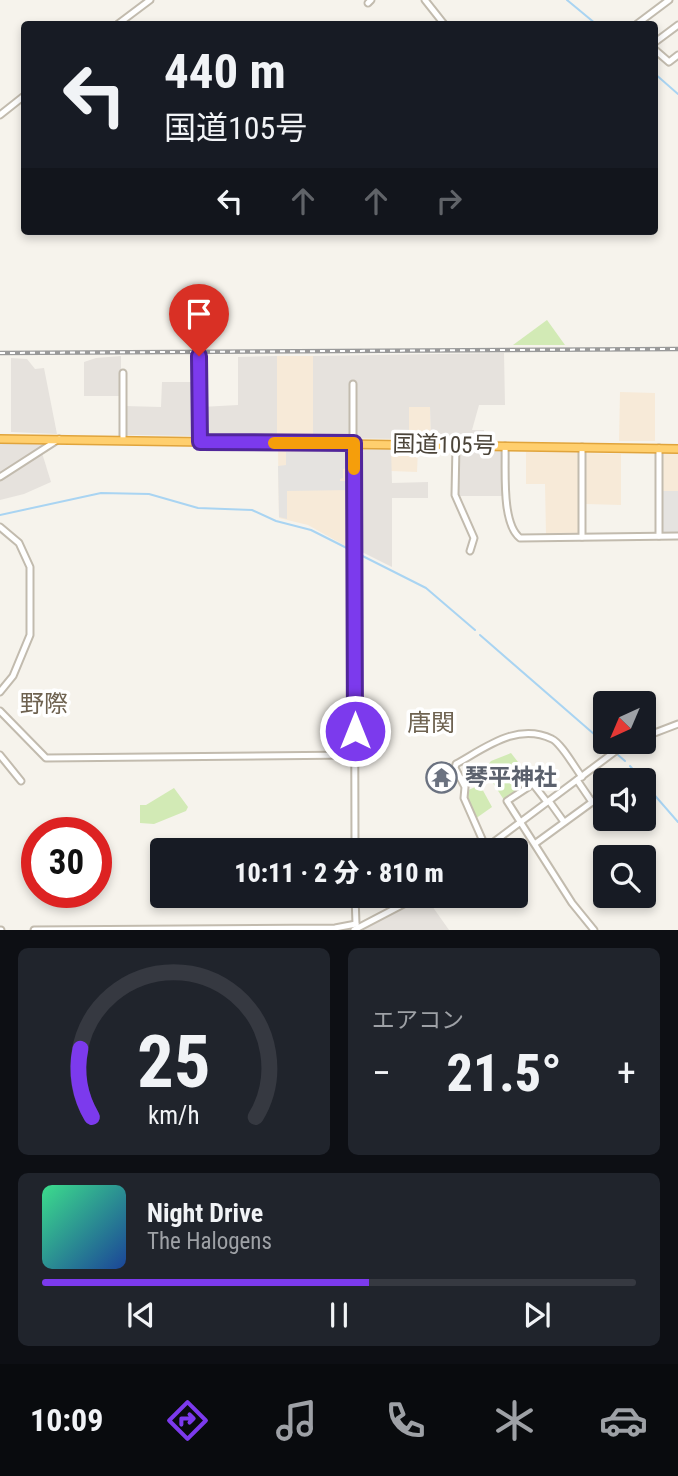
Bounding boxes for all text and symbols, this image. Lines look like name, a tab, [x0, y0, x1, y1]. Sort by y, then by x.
text: 440 m	[164, 43, 286, 100]
icon: left	[49, 49, 140, 140]
text: 国道105号	[164, 109, 307, 147]
icon: left	[211, 182, 249, 220]
icon: ahead	[284, 182, 322, 220]
icon: ahead	[357, 182, 395, 220]
icon: right	[430, 182, 468, 220]
pin	[169, 284, 229, 356]
icon: arrive	[180, 295, 218, 333]
street label: 国道105号	[392, 431, 496, 459]
district label: 野際	[20, 690, 68, 718]
north arrow	[593, 691, 656, 754]
map controls	[593, 691, 656, 908]
position arrow	[318, 694, 392, 768]
district label: 唐関	[407, 709, 455, 737]
temple icon: 琴平神社	[425, 760, 459, 794]
place label: 琴平神社	[465, 764, 557, 791]
button: sound	[593, 768, 656, 831]
speed limit sign: 30	[21, 817, 112, 908]
button: search	[593, 845, 656, 908]
text: 10:11 · 2 分 · 810 m	[234, 858, 444, 888]
text: エアコン	[372, 1007, 464, 1034]
text: 25	[137, 1020, 211, 1106]
text: 21.5°	[446, 1043, 562, 1104]
text: −	[372, 1051, 391, 1095]
text: +	[617, 1051, 636, 1095]
text: km/h	[148, 1101, 200, 1130]
text: Night Drive	[147, 1198, 263, 1228]
text: The Halogens	[147, 1228, 272, 1255]
icon: previous	[122, 1296, 160, 1334]
icon: pause	[320, 1296, 358, 1334]
icon: next	[518, 1296, 556, 1334]
icon: directions	[163, 1396, 212, 1445]
icon: music	[272, 1396, 321, 1445]
icon: phone	[381, 1396, 430, 1445]
icon: climate	[490, 1396, 539, 1445]
icon: car	[599, 1396, 648, 1445]
text: 10:09	[30, 1401, 103, 1439]

